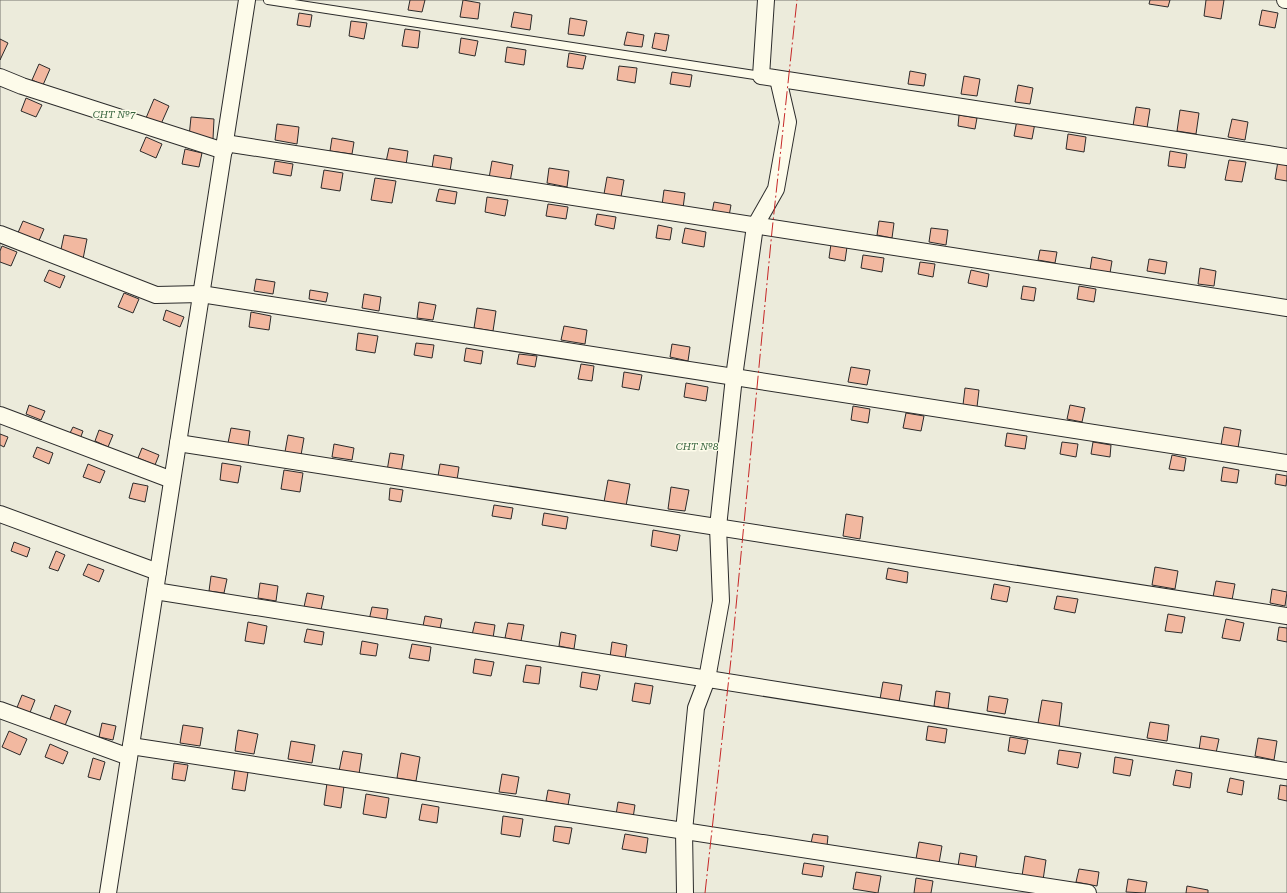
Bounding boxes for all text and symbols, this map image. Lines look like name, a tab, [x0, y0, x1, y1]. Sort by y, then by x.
park label: СНТ №7	[93, 109, 136, 120]
park label: СНТ №8	[676, 441, 719, 452]

